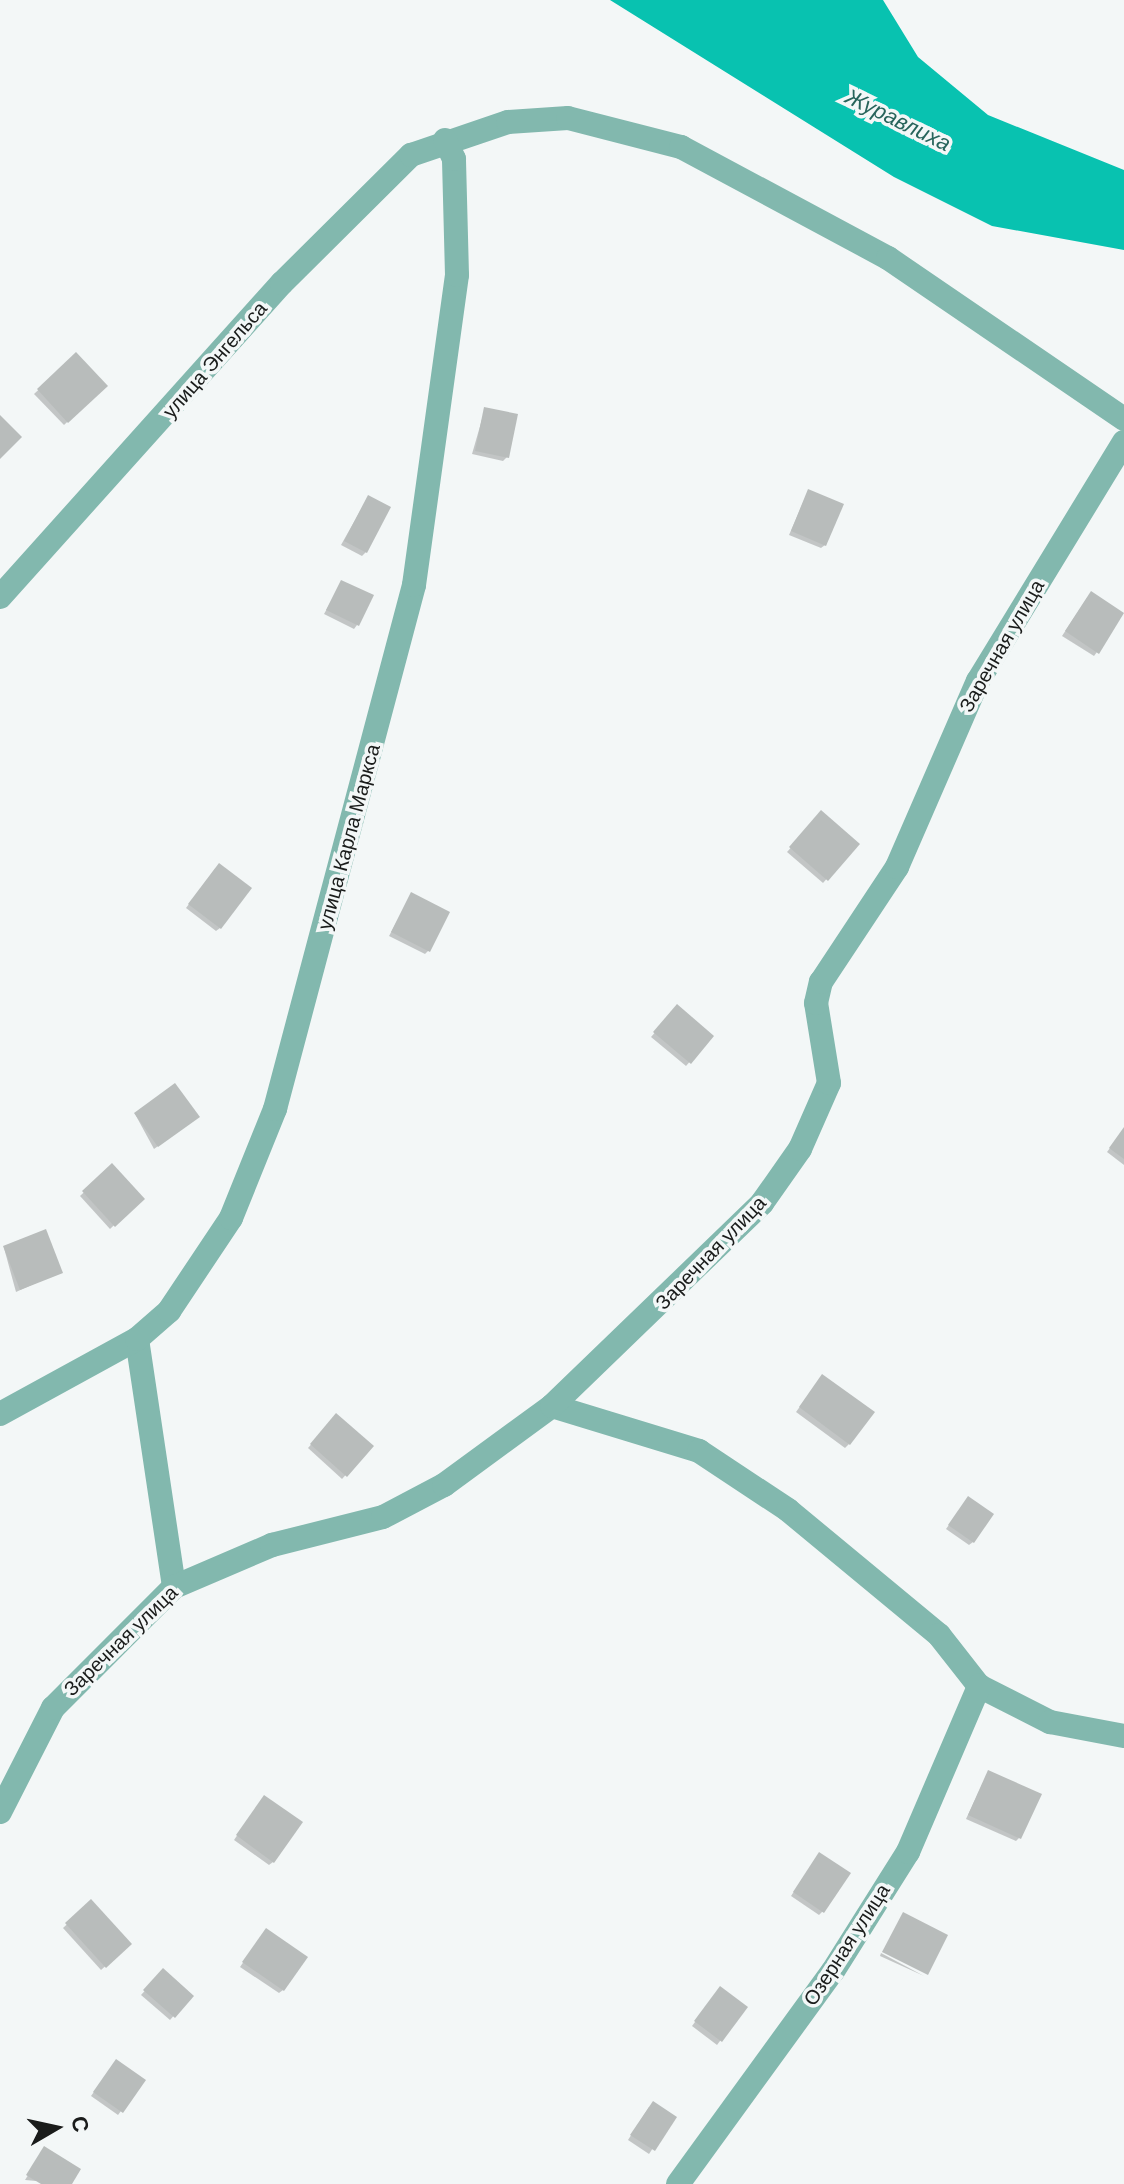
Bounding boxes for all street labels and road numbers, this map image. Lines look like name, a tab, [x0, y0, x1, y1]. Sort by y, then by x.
street label: улица Энгельса	[158, 297, 272, 423]
street label: Заречная улица	[954, 576, 1050, 716]
street label: улица Карла Маркса	[313, 741, 385, 933]
street label: Заречная улица	[651, 1191, 771, 1315]
street label: Заречная улица	[59, 1581, 183, 1701]
street label: Озерная улица	[799, 1880, 895, 2010]

